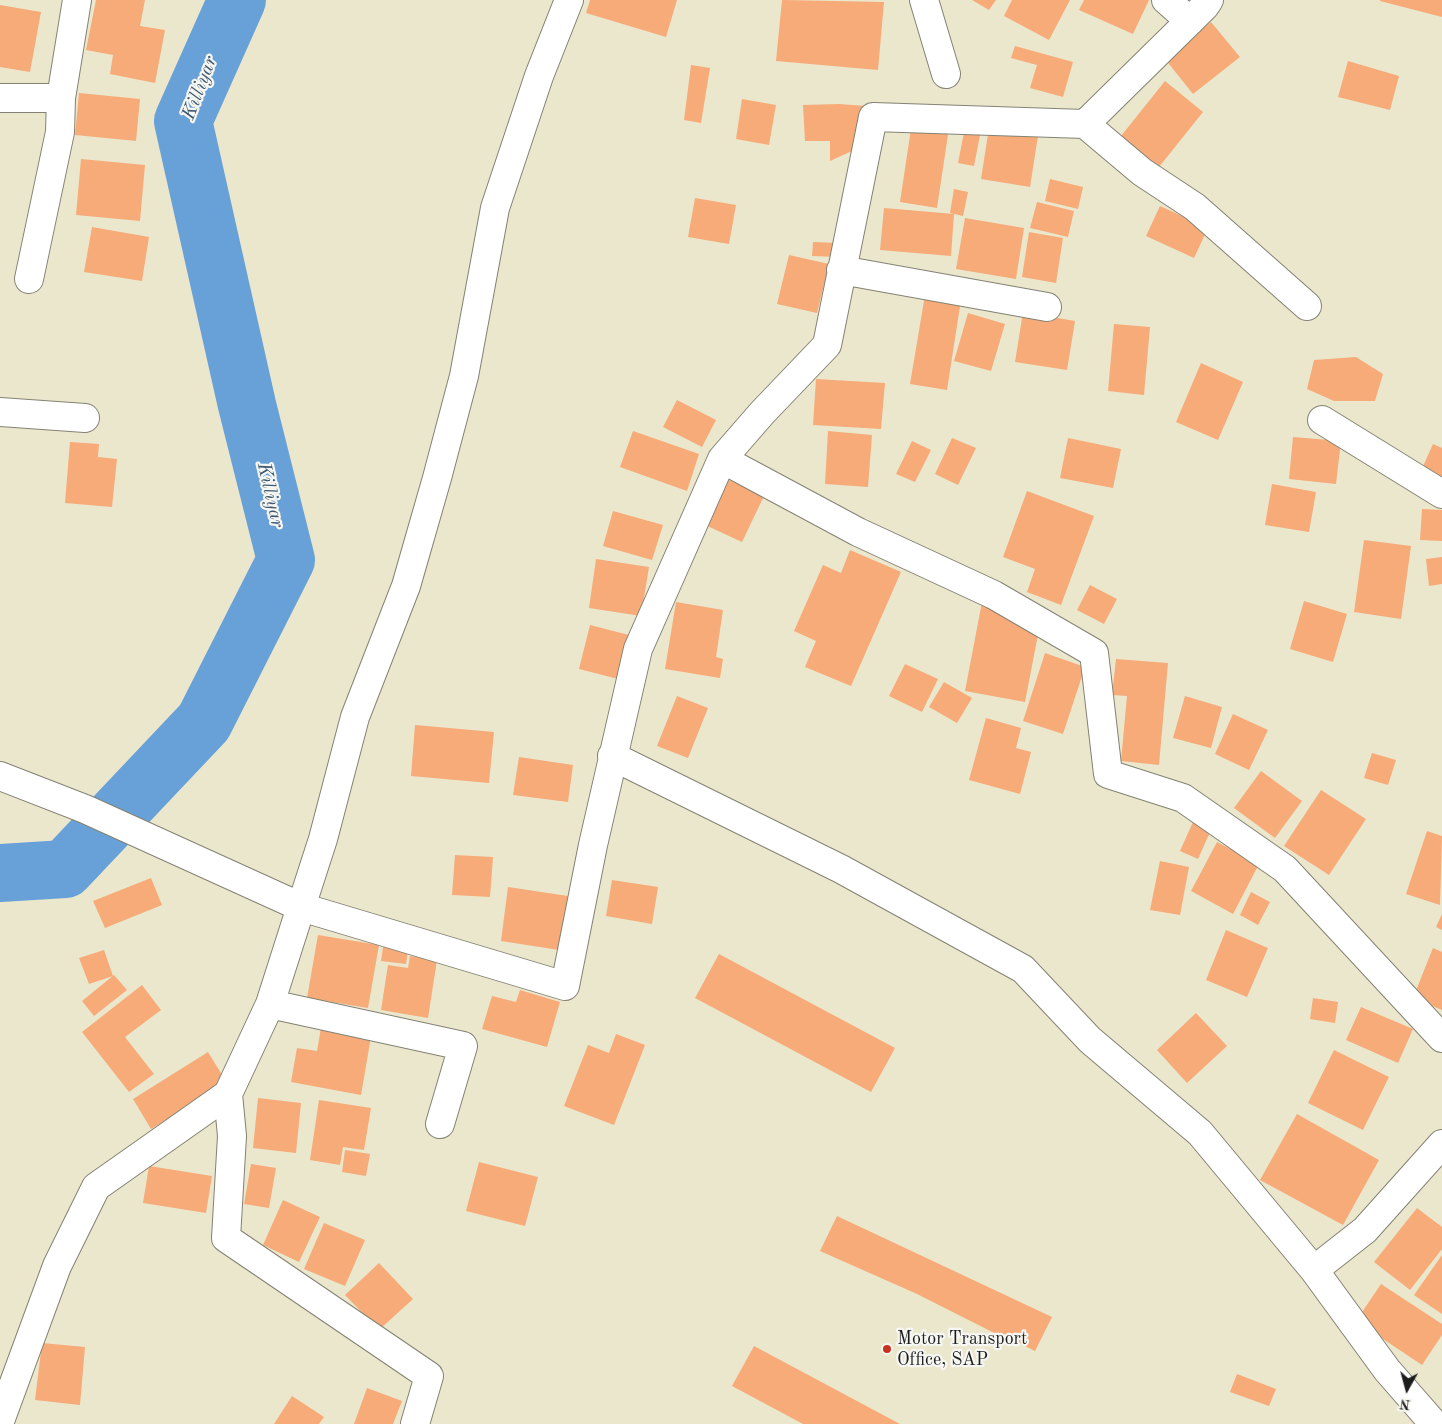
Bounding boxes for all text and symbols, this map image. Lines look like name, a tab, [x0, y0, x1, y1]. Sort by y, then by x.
water label: Killiyar	[178, 53, 222, 123]
water label: Killiyar	[251, 460, 289, 530]
place label: Motor Transport Office, SAP	[897, 1328, 1027, 1370]
marker: Motor Transport Office, SAP	[881, 1343, 893, 1355]
north arrow	[1382, 1364, 1432, 1414]
text: N	[1399, 1396, 1411, 1411]

